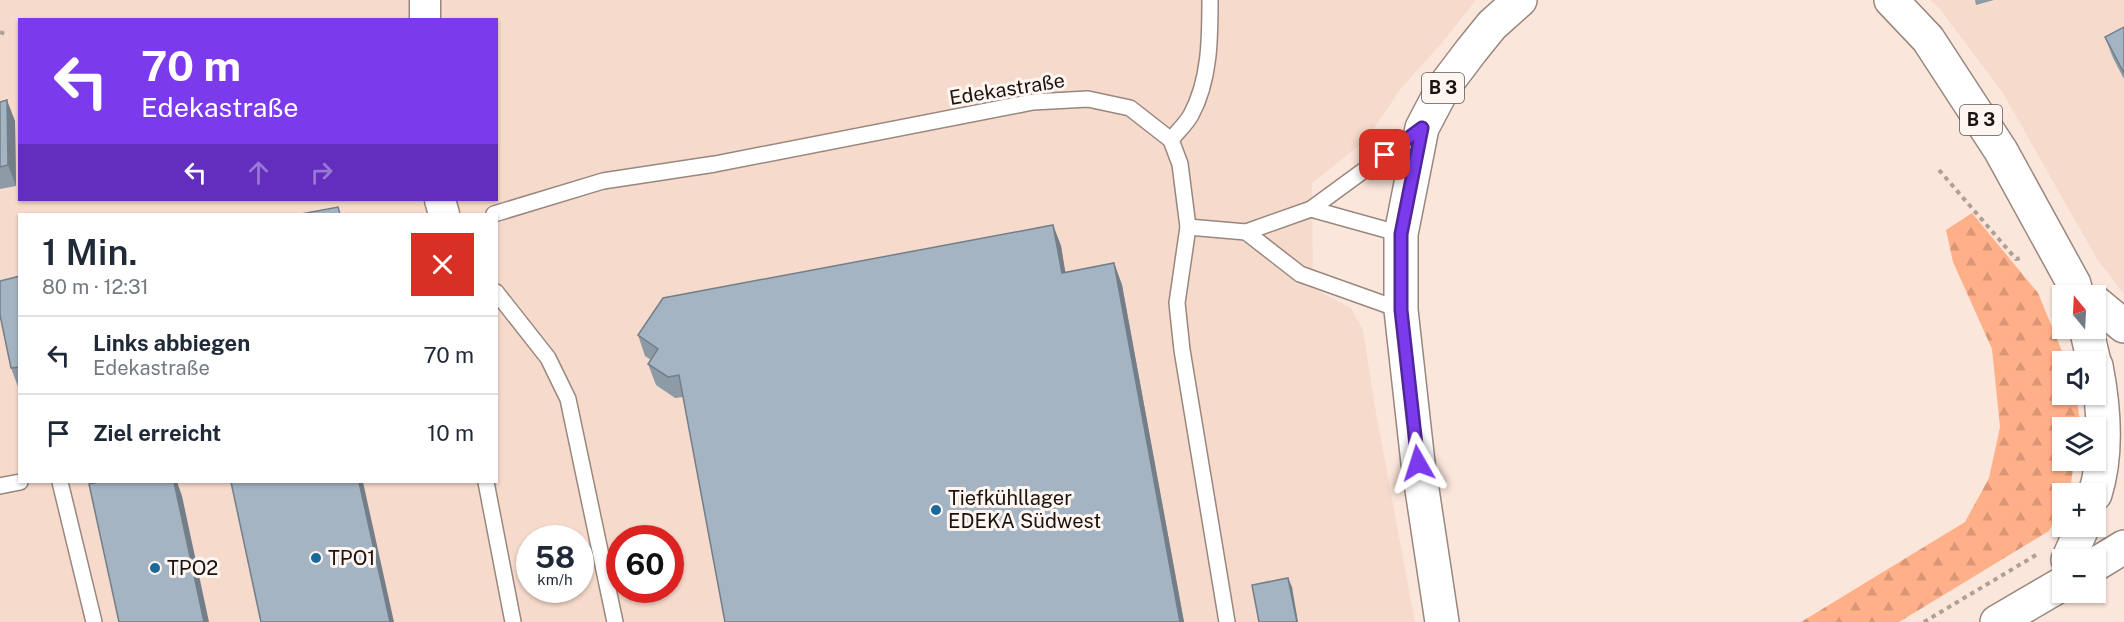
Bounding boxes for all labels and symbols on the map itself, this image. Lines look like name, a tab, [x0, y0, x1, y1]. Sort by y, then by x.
street label: Edekastraße	[947, 68, 1067, 110]
road number: B 3	[1422, 73, 1464, 103]
road number: B 3	[1960, 105, 2002, 135]
pin	[1359, 129, 1410, 180]
north arrow	[2052, 285, 2106, 339]
position arrow	[1386, 431, 1450, 495]
place label: Tiefkühllager EDEKA Südwest	[948, 486, 1101, 533]
marker: Tiefkühllager EDEKA Südwest	[929, 503, 943, 517]
speed limit sign: 60	[606, 525, 684, 603]
place label: TPO1	[328, 546, 376, 570]
marker: TPO1	[309, 551, 323, 565]
place label: TPO2	[167, 556, 218, 580]
marker: TPO2	[148, 561, 162, 575]

